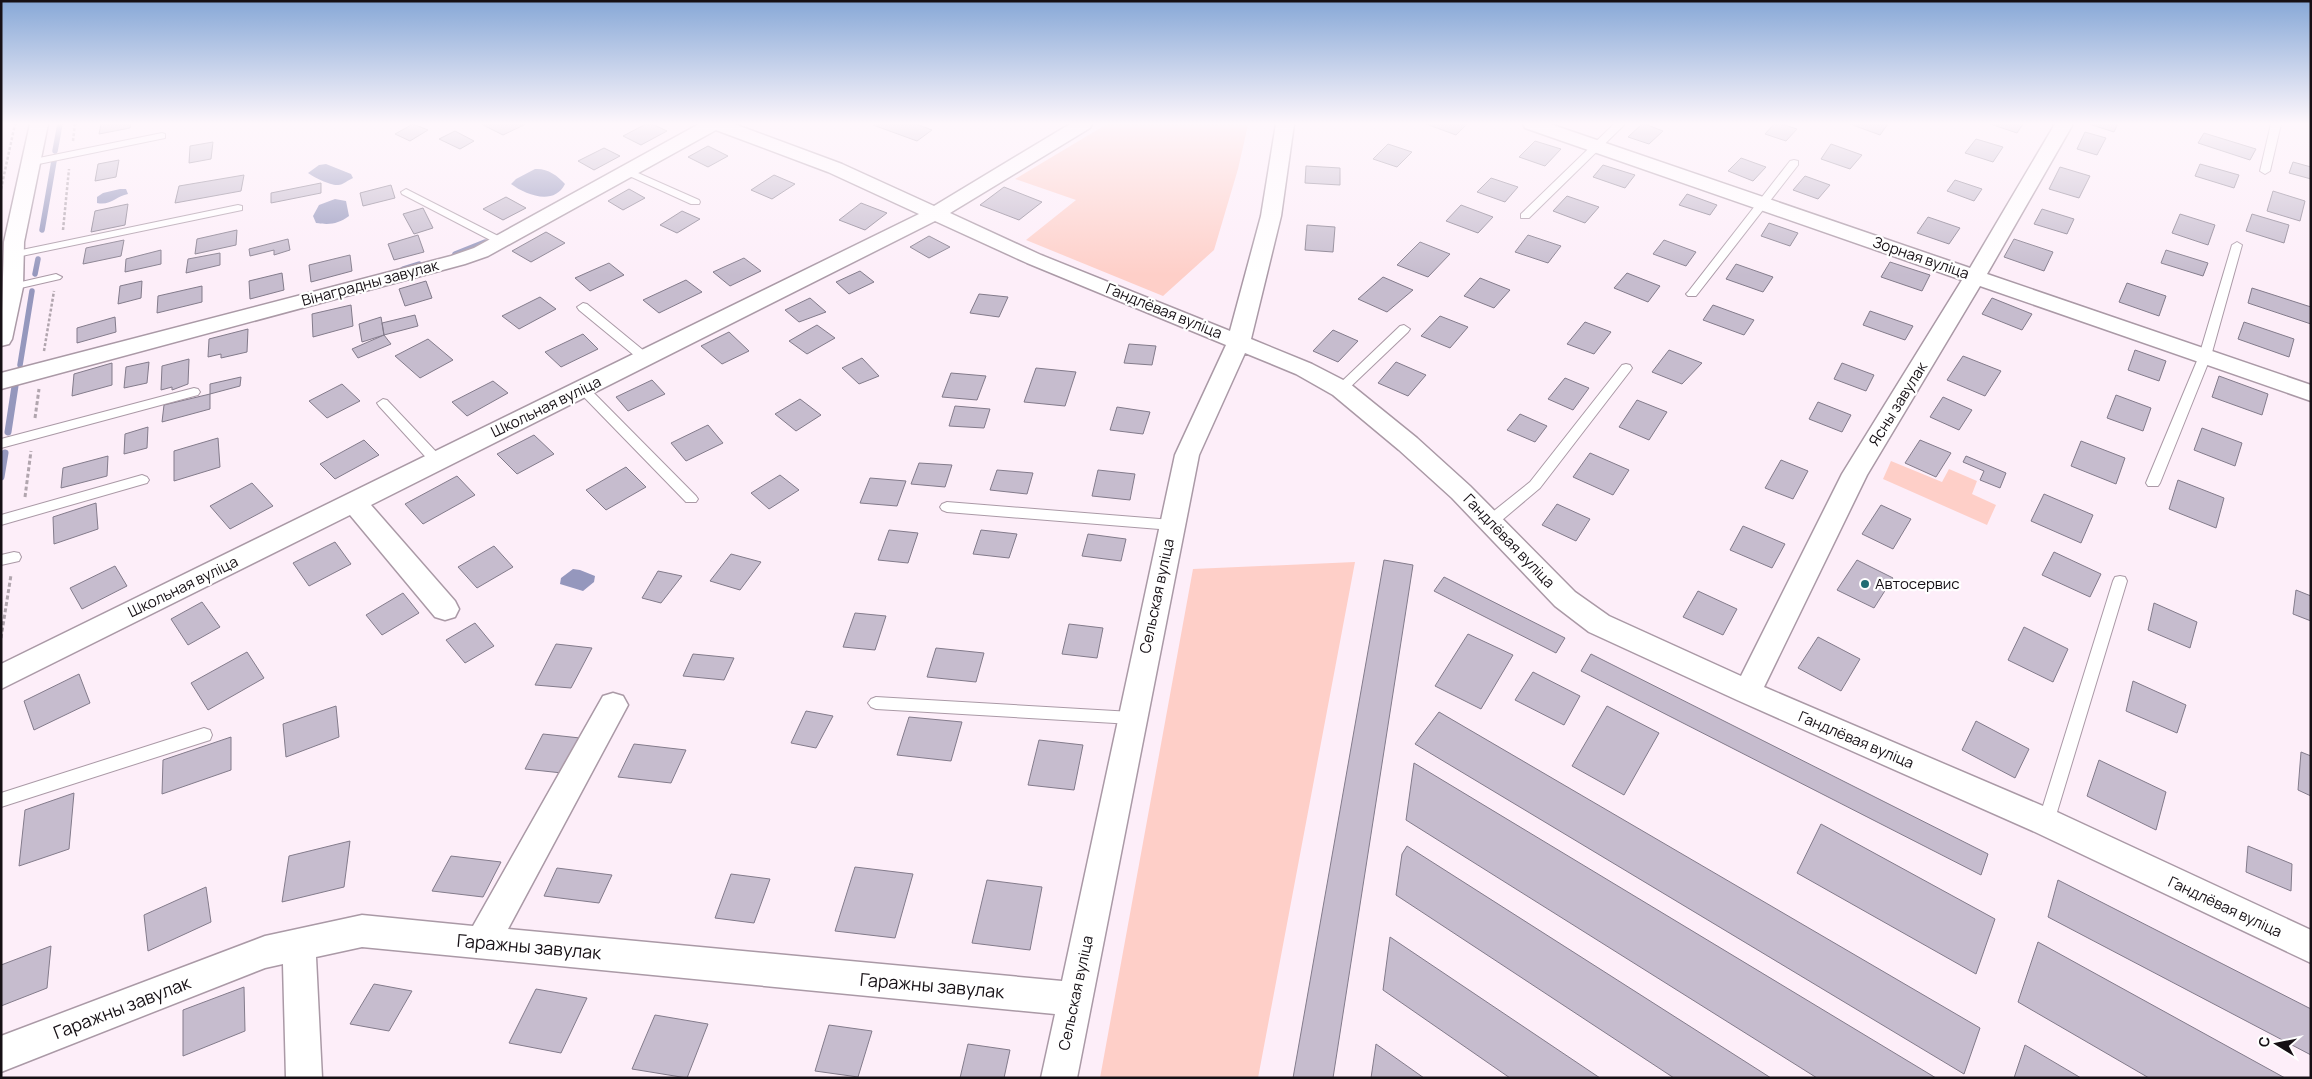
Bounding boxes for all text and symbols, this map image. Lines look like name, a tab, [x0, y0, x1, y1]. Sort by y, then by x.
street label: Зорная вуліца	[1870, 231, 1972, 284]
street label: Вінаградны завулак	[299, 254, 441, 311]
street label: Гандлёвая вуліца	[1103, 278, 1225, 343]
street label: Ясны завулак	[1863, 357, 1932, 450]
street label: Школьная вуліца	[487, 371, 604, 442]
street label: Гандлёвая вуліца	[1459, 489, 1560, 592]
street label: Сельская вуліца	[1134, 537, 1179, 655]
street label: Школьная вуліца	[124, 551, 241, 622]
place label: Автосервис	[1875, 573, 1960, 594]
marker: Автосервис	[1859, 578, 1871, 590]
street label: Гандлёвая вуліца	[1795, 706, 1917, 773]
street label: Гандлёвая вуліца	[2165, 871, 2286, 942]
street label: Гаражны завулак	[456, 928, 603, 964]
street label: Сельская вуліца	[1053, 934, 1098, 1052]
street label: Гаражны завулак	[859, 967, 1006, 1003]
street label: Гаражны завулак	[50, 970, 195, 1044]
north arrow	[2252, 1019, 2302, 1069]
text: С	[2253, 1035, 2274, 1048]

